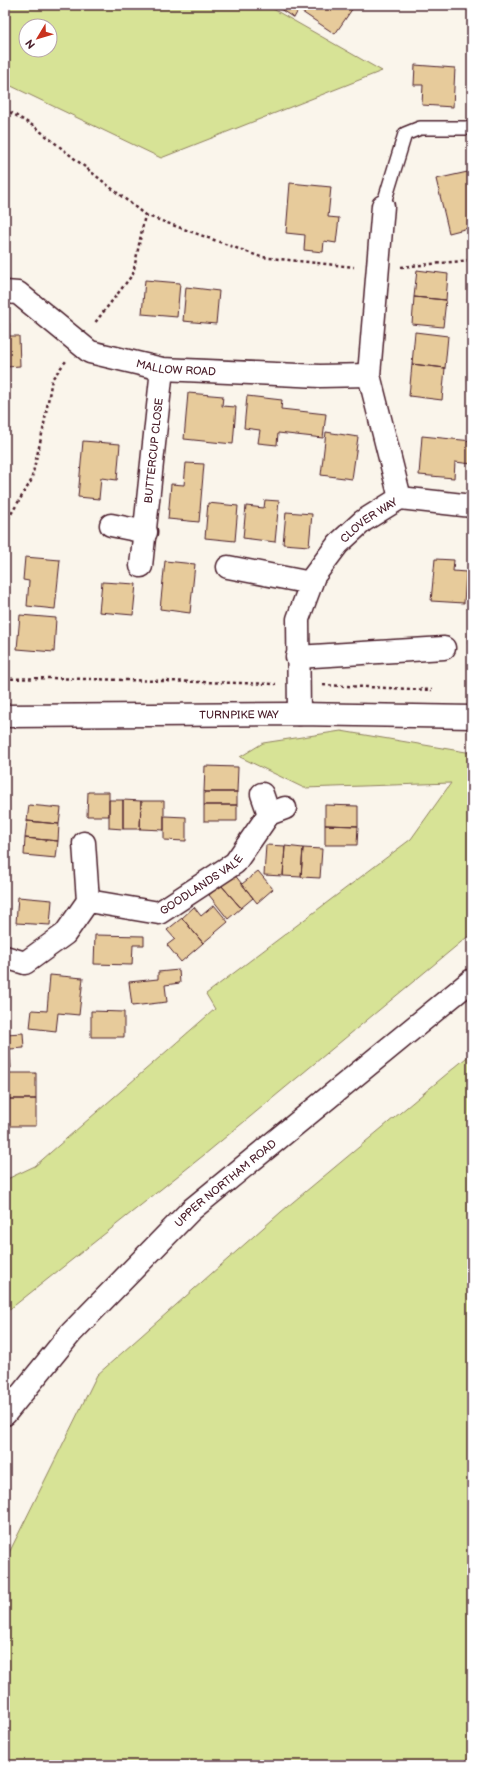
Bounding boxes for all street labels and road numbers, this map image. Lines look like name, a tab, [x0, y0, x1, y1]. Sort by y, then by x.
street label: MALLOW ROAD	[135, 357, 216, 378]
street label: BUTTERCUP CLOSE	[141, 397, 165, 504]
street label: CLOVER WAY	[337, 495, 400, 545]
street label: TURNPIKE WAY	[199, 708, 279, 721]
street label: GOODLANDS VALE	[157, 852, 245, 917]
street label: UPPER NORTHAM ROAD	[172, 1136, 279, 1229]

